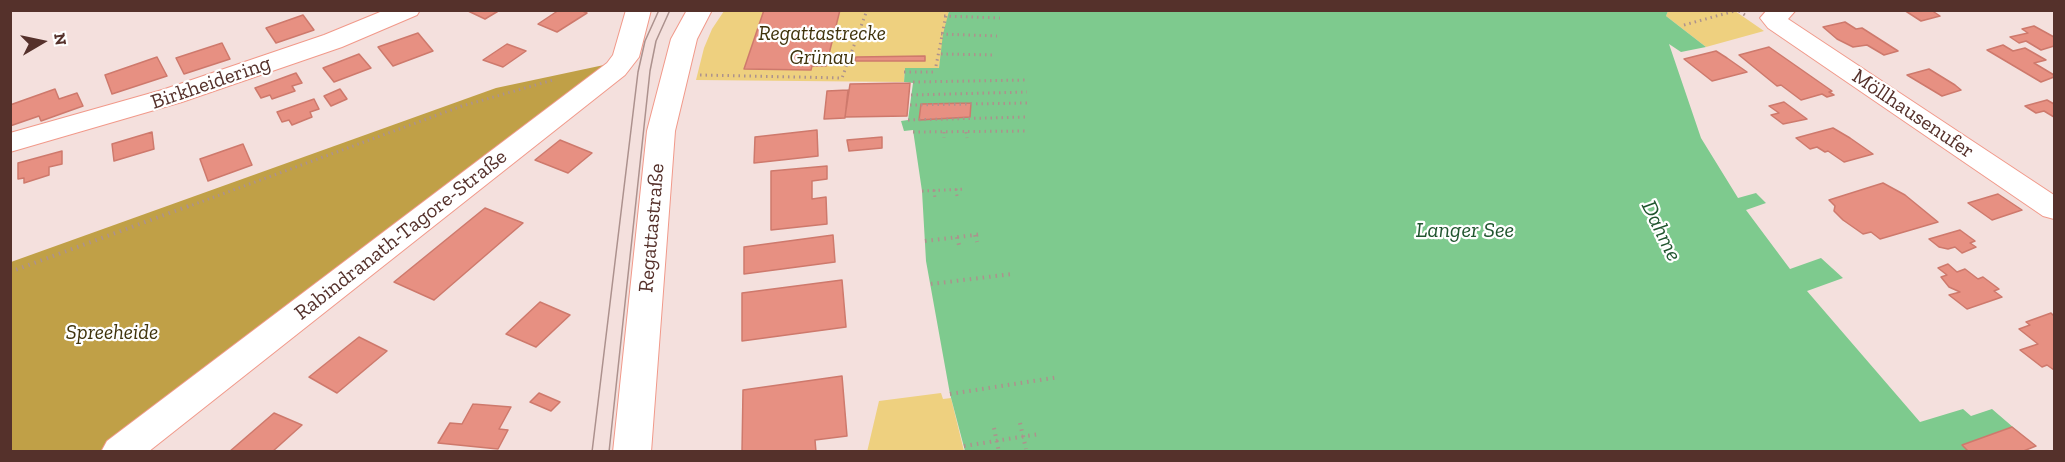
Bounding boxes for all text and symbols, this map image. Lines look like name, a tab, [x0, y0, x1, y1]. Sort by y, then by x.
north arrow	[12, 12, 72, 72]
park label: Regattastrecke Grünau	[758, 21, 886, 71]
text: N	[50, 32, 71, 47]
street label: Birkheidering	[148, 51, 274, 115]
street label: Möllhausenufer	[1847, 64, 1979, 164]
street label: Rabindranath-Tagore-Straße	[290, 144, 512, 326]
street label: Regattastraße	[634, 162, 670, 294]
water label: Dahme	[1635, 196, 1687, 266]
water label: Langer See	[1416, 218, 1514, 244]
park label: Spreeheide	[66, 320, 158, 346]

